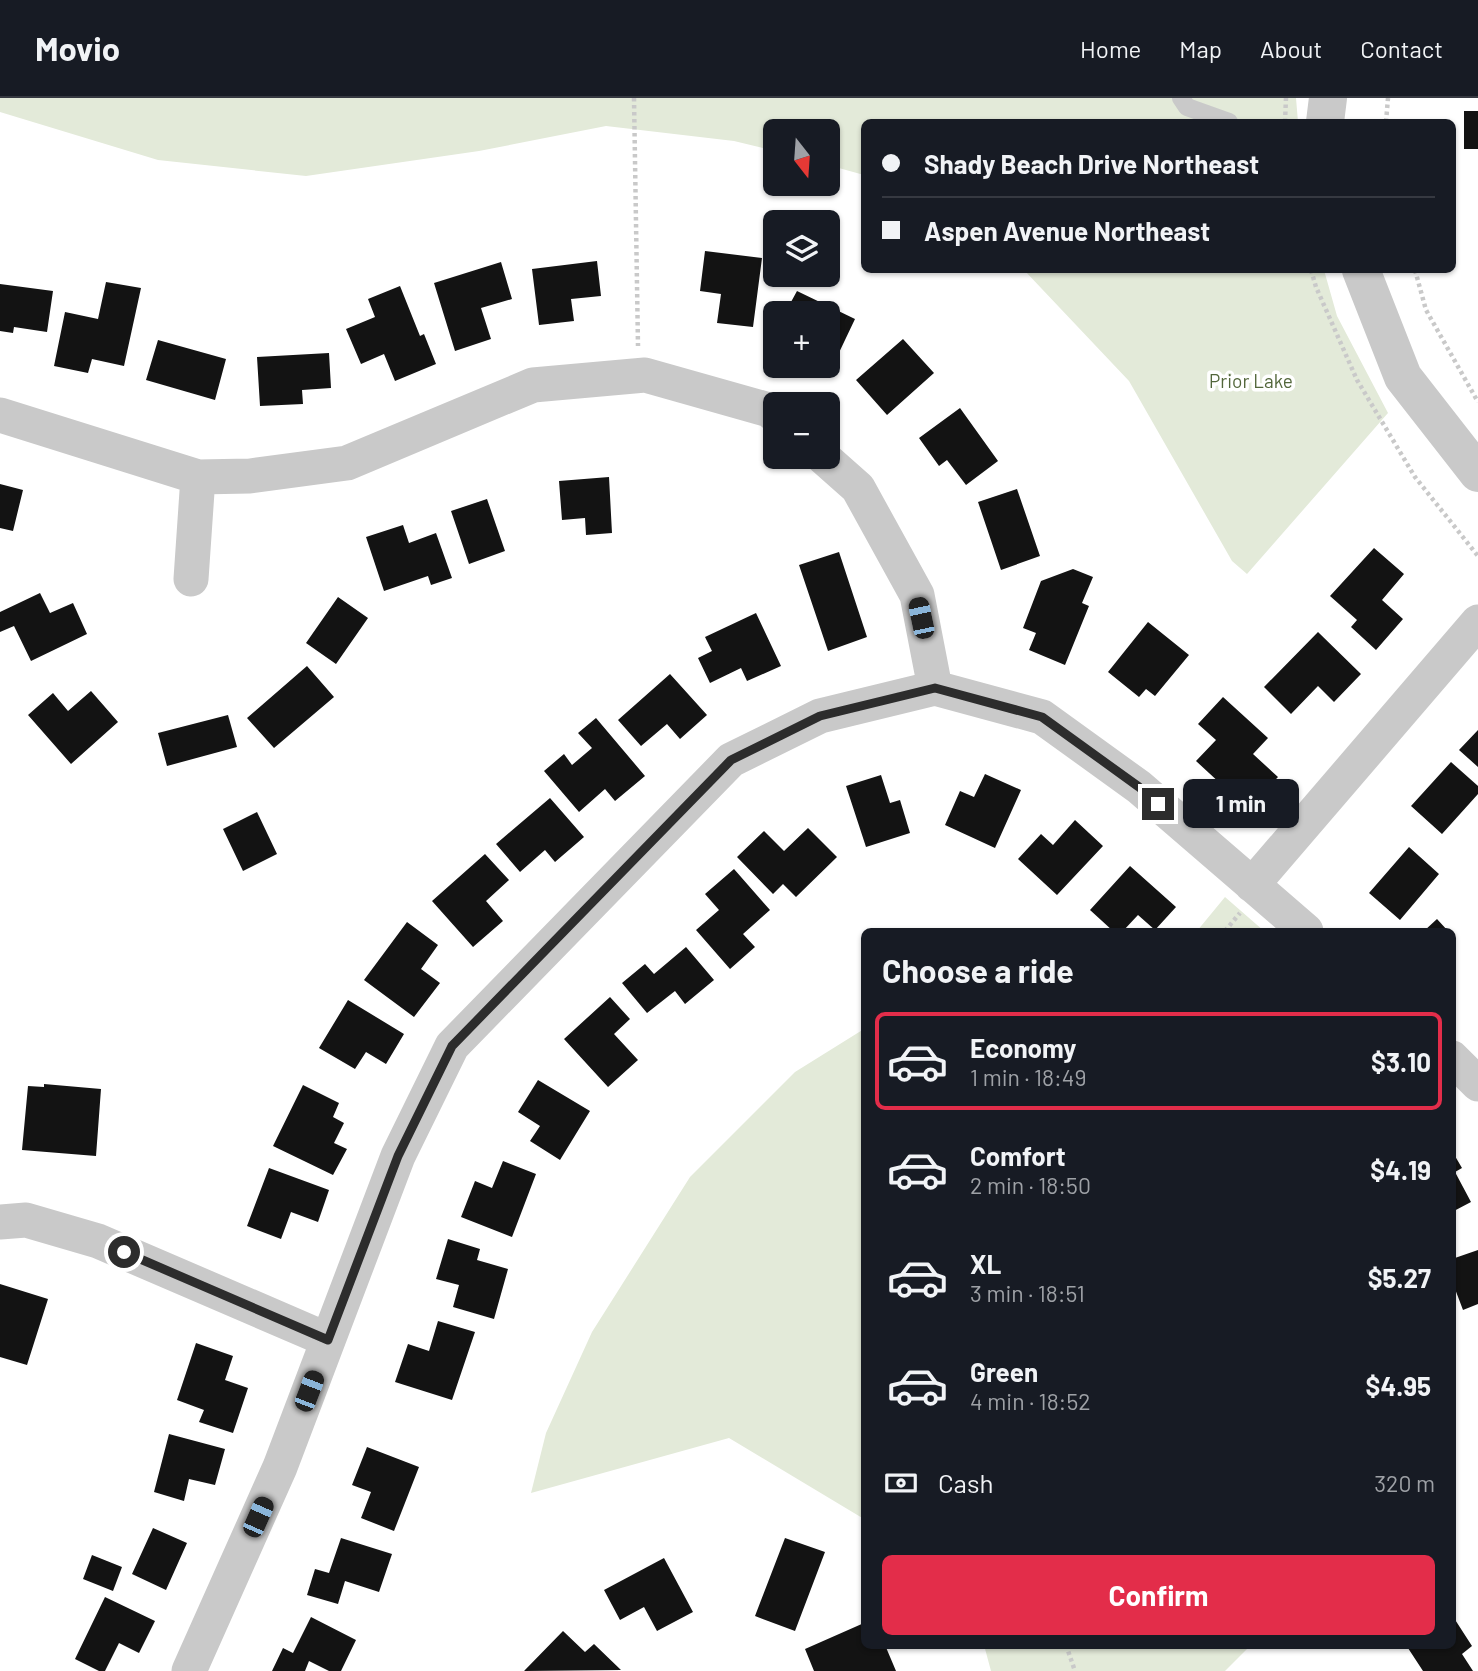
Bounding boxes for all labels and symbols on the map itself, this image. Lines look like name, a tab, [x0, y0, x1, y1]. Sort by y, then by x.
north arrow	[763, 119, 840, 196]
park label: Prior Lake	[1209, 369, 1293, 392]
car	[907, 595, 936, 641]
callout: 1 min	[1182, 780, 1298, 828]
route end	[1142, 788, 1174, 820]
route start	[108, 1236, 140, 1268]
car	[292, 1368, 327, 1414]
car	[240, 1494, 277, 1540]

